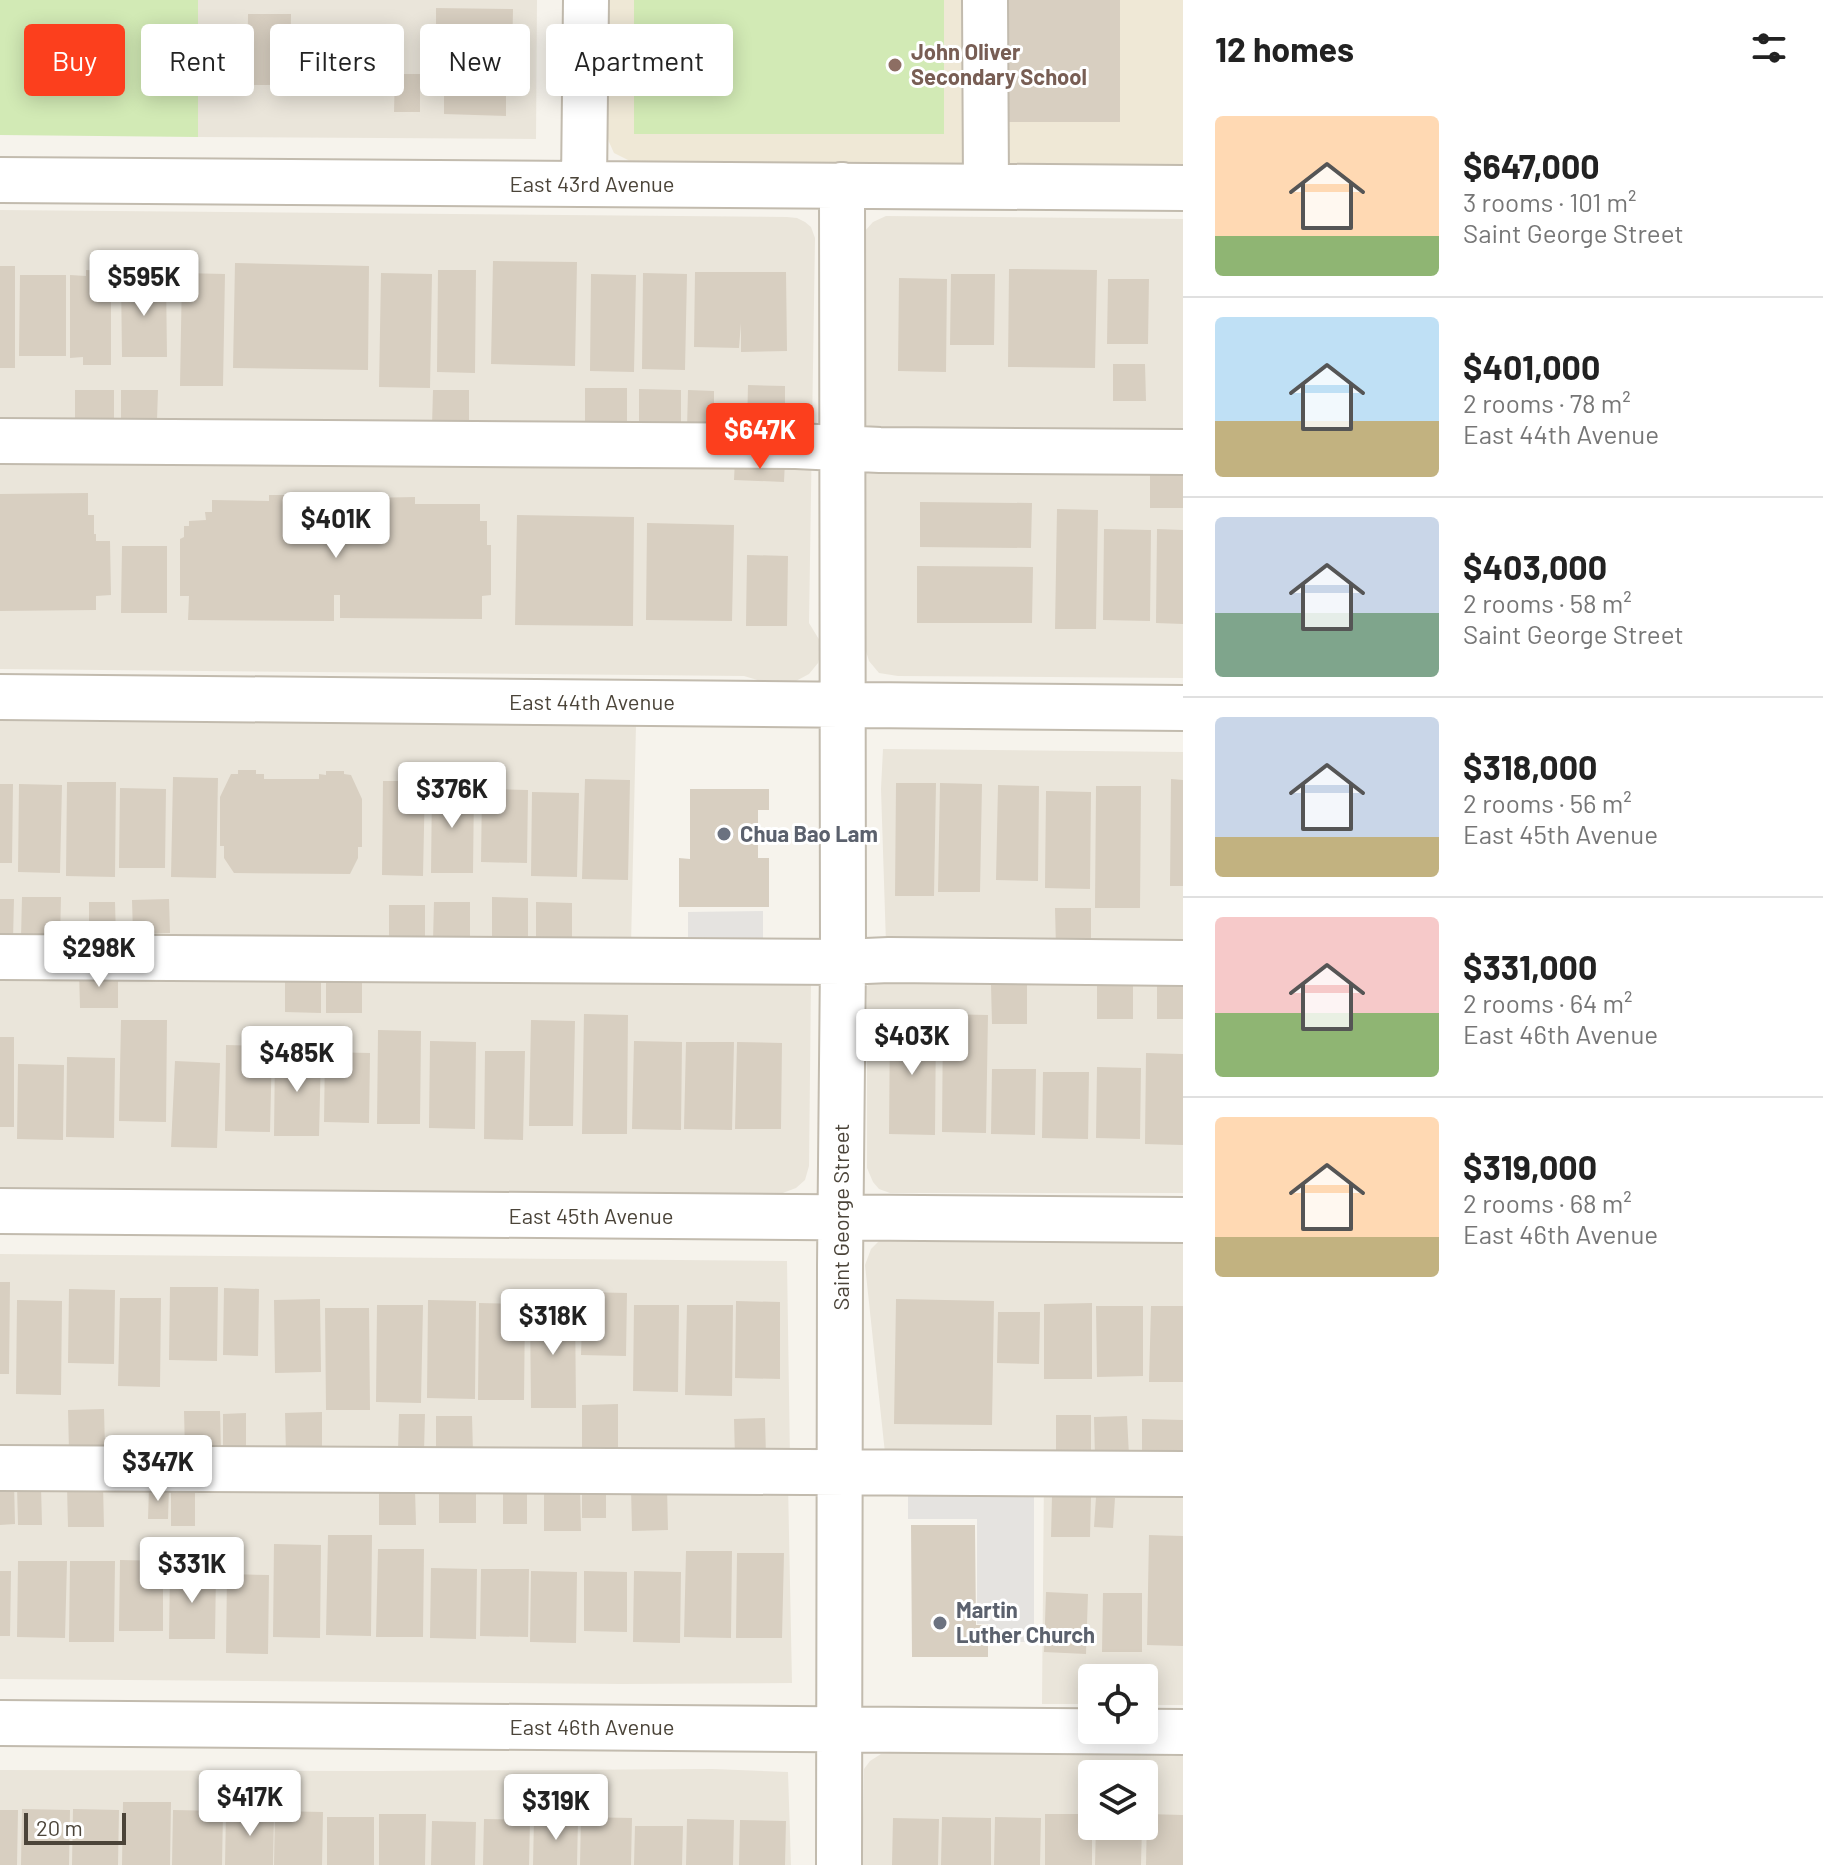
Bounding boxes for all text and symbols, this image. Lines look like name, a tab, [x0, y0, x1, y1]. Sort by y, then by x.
chip: Buy	[24, 24, 125, 96]
chip: Rent	[141, 24, 254, 96]
chip: Filters	[270, 24, 404, 96]
chip: New	[420, 24, 530, 96]
chip: Apartment	[546, 24, 733, 96]
icon: filters	[1747, 26, 1791, 70]
text: 12 homes	[1215, 28, 1354, 69]
place label: John Oliver Secondary School	[911, 38, 1087, 89]
marker: John Oliver Secondary School	[886, 56, 904, 74]
text: $647,000	[1463, 145, 1600, 186]
icon: home	[1279, 148, 1375, 244]
street label: East 43rd Avenue	[509, 170, 675, 196]
text: 3 rooms · 101 m²	[1463, 186, 1636, 217]
text: Saint George Street	[1463, 217, 1684, 248]
pin: $595K	[88, 250, 200, 318]
text: $595K	[108, 260, 180, 291]
text: $401,000	[1463, 346, 1600, 387]
icon: home	[1279, 349, 1375, 445]
text: 2 rooms · 78 m²	[1463, 387, 1631, 418]
pin: $647K	[704, 403, 816, 471]
text: $647K	[724, 413, 796, 444]
text: East 44th Avenue	[1463, 418, 1659, 449]
pin: $401K	[280, 492, 392, 560]
text: $401K	[301, 502, 371, 533]
text: $403,000	[1463, 546, 1607, 587]
icon: home	[1279, 549, 1375, 645]
text: 2 rooms · 58 m²	[1463, 587, 1632, 618]
text: Saint George Street	[1463, 618, 1684, 649]
street label: East 44th Avenue	[509, 688, 675, 714]
text: $318,000	[1463, 746, 1597, 787]
icon: home	[1279, 749, 1375, 845]
pin: $376K	[396, 762, 508, 830]
text: $376K	[416, 772, 488, 803]
text: 2 rooms · 56 m²	[1463, 787, 1632, 818]
text: East 45th Avenue	[1463, 818, 1658, 849]
place label: Chua Bao Lam	[740, 820, 878, 846]
marker: Chua Bao Lam	[715, 825, 733, 843]
pin: $298K	[43, 921, 155, 989]
text: $298K	[62, 931, 136, 962]
text: $331,000	[1463, 946, 1597, 987]
icon: home	[1279, 949, 1375, 1045]
text: 2 rooms · 64 m²	[1463, 987, 1633, 1018]
pin: $403K	[856, 1009, 968, 1077]
text: East 46th Avenue	[1463, 1018, 1658, 1049]
text: $403K	[874, 1019, 950, 1050]
pin: $485K	[241, 1026, 353, 1094]
text: $485K	[260, 1036, 334, 1067]
street label: Saint George Street	[827, 1124, 853, 1310]
text: $319,000	[1463, 1146, 1597, 1187]
icon: home	[1279, 1149, 1375, 1245]
text: 2 rooms · 68 m²	[1463, 1187, 1632, 1218]
street label: East 45th Avenue	[508, 1202, 674, 1228]
text: East 46th Avenue	[1463, 1218, 1658, 1249]
pin: $318K	[497, 1289, 609, 1357]
text: $318K	[519, 1299, 587, 1330]
pin: $347K	[102, 1435, 214, 1503]
text: $347K	[122, 1445, 194, 1476]
pin: $331K	[136, 1537, 248, 1605]
text: $331K	[158, 1547, 226, 1578]
place label: Martin Luther Church	[956, 1596, 1095, 1647]
marker: Martin Luther Church	[931, 1614, 949, 1632]
map controls	[1078, 1664, 1158, 1840]
button: locate	[1078, 1664, 1158, 1744]
street label: East 46th Avenue	[509, 1713, 675, 1739]
button: layers	[1078, 1760, 1158, 1840]
pin: $417K	[194, 1770, 306, 1838]
pin: $319K	[500, 1774, 612, 1842]
text: $417K	[217, 1780, 283, 1811]
text: $319K	[522, 1784, 590, 1815]
scale bar	[24, 1809, 126, 1845]
text: 20 m	[36, 1814, 83, 1840]

